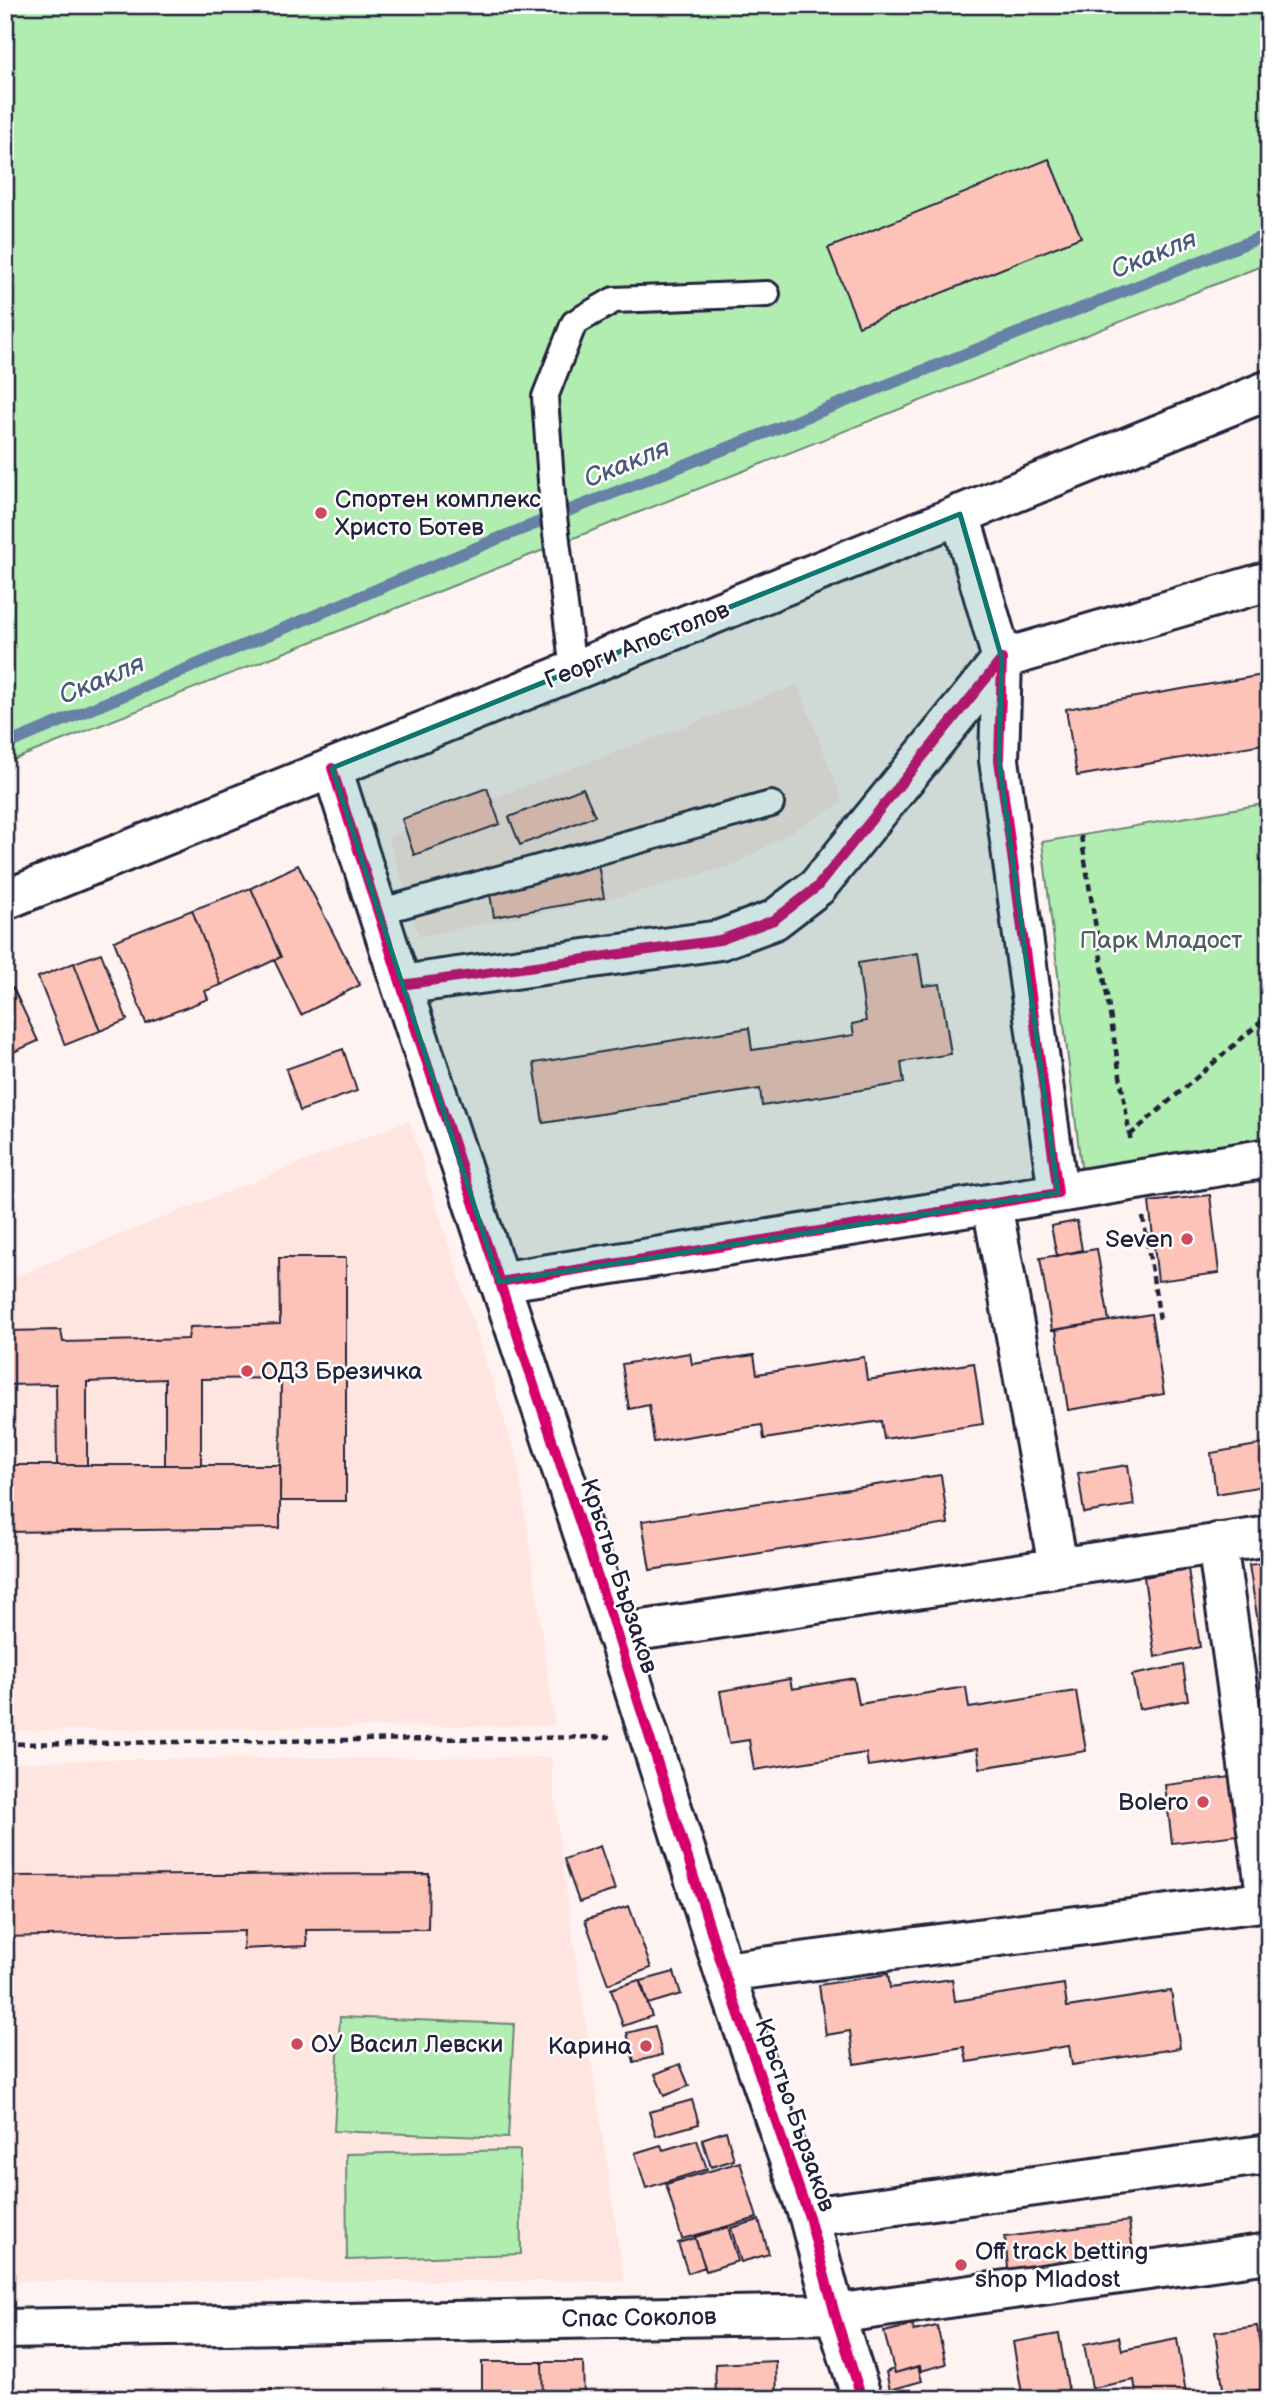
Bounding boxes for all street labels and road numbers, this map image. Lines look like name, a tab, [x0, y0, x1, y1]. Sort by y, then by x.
street label: Георги Апостолов	[541, 595, 734, 695]
street label: Кръстьо Бързаков	[574, 1475, 664, 1677]
street label: Кръстьо Бързаков	[748, 2015, 842, 2216]
street label: Спас Соколов	[561, 2302, 717, 2334]

